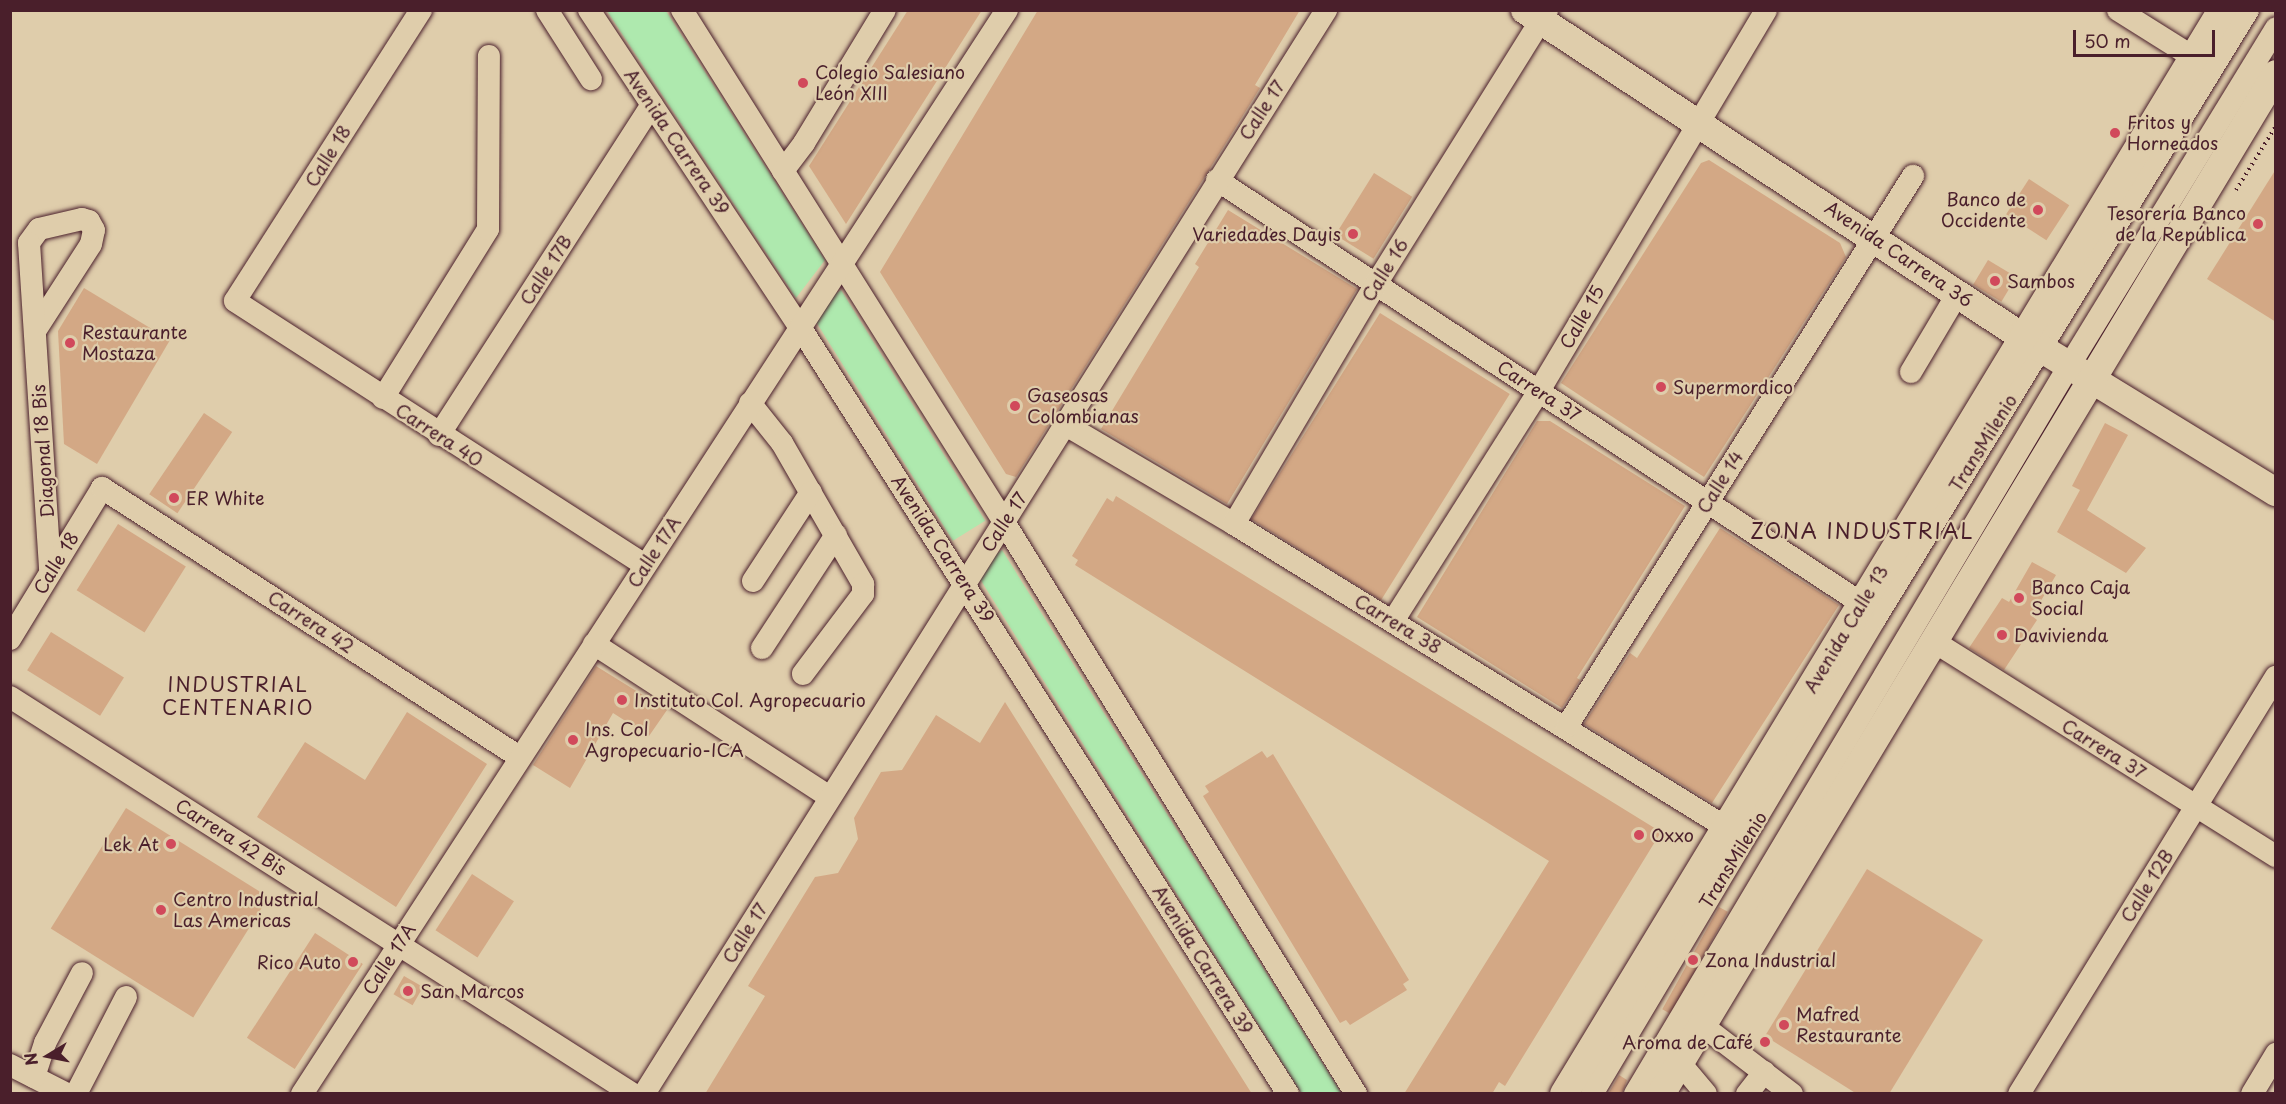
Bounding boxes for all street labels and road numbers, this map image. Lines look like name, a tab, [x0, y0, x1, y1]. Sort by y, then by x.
street label: Avenida Carrera 39	[620, 65, 734, 219]
street label: Calle 17	[1235, 76, 1289, 144]
street label: Calle 18	[301, 121, 355, 191]
street label: Avenida Carrera 36	[1821, 196, 1977, 312]
street label: Calle 17B	[515, 231, 577, 309]
street label: Calle 16	[1357, 234, 1413, 306]
street label: Calle 15	[1555, 282, 1609, 352]
street label: Carrera 37	[1493, 356, 1585, 426]
street label: Diagonal 18 Bis	[28, 383, 58, 519]
street label: TransMilenio	[1945, 390, 2021, 496]
street label: Carrera 40	[391, 399, 487, 471]
street label: Calle 14	[1692, 447, 1748, 517]
street label: Avenida Carrera 39	[887, 471, 999, 627]
street label: Calle 17	[977, 488, 1031, 556]
street label: Calle 17A	[623, 512, 685, 592]
street label: Calle 18	[29, 528, 83, 598]
street label: Avenida Calle 13	[1800, 562, 1892, 696]
street label: Carrera 42	[264, 586, 358, 658]
street label: Carrera 38	[1351, 590, 1445, 658]
street label: Carrera 37	[2058, 714, 2150, 784]
street label: Carrera 42 Bis	[170, 794, 292, 880]
street label: TransMilenio	[1695, 807, 1771, 913]
street label: Calle 12B	[2116, 845, 2178, 927]
street label: Avenida Carrera 39	[1148, 882, 1258, 1038]
street label: Calle 17	[718, 899, 772, 967]
street label: Calle 17A	[358, 919, 420, 999]

